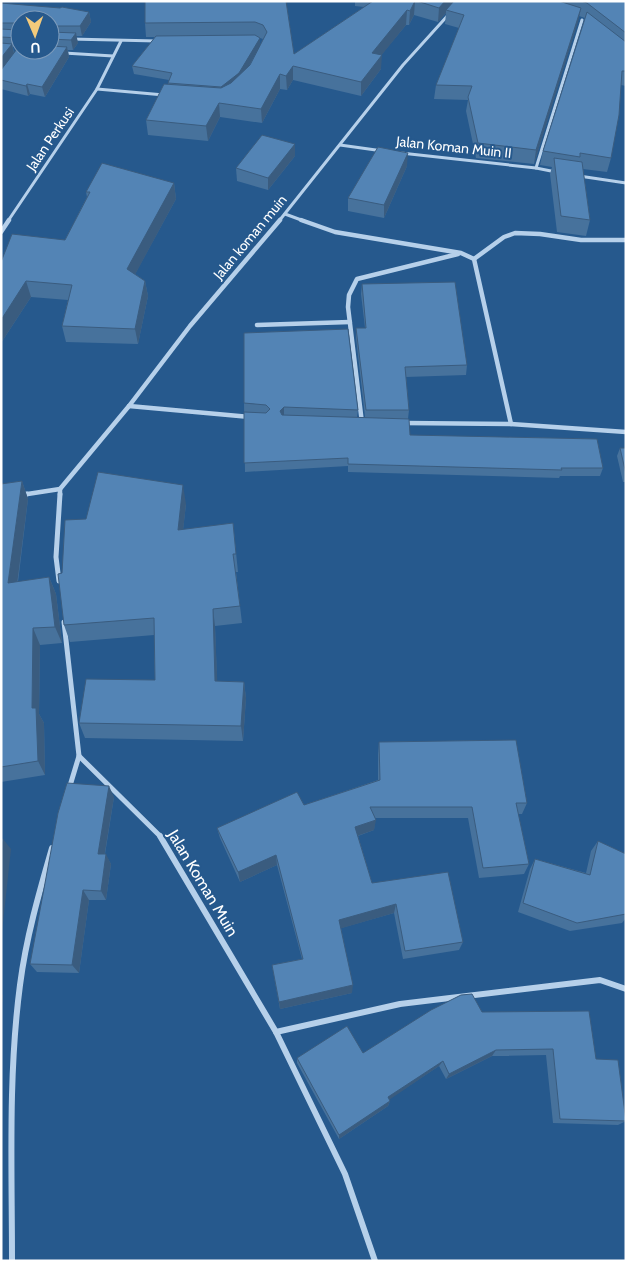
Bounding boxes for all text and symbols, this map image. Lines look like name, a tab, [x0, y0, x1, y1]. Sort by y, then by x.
north arrow	[10, 10, 60, 60]
text: U	[30, 39, 41, 57]
street label: Jalan Perkusi	[22, 104, 78, 175]
street label: Jalan Koman Muin II	[394, 132, 513, 162]
street label: Jalan koman muin	[209, 191, 291, 284]
street label: Jalan Koman Muin	[163, 826, 242, 940]

